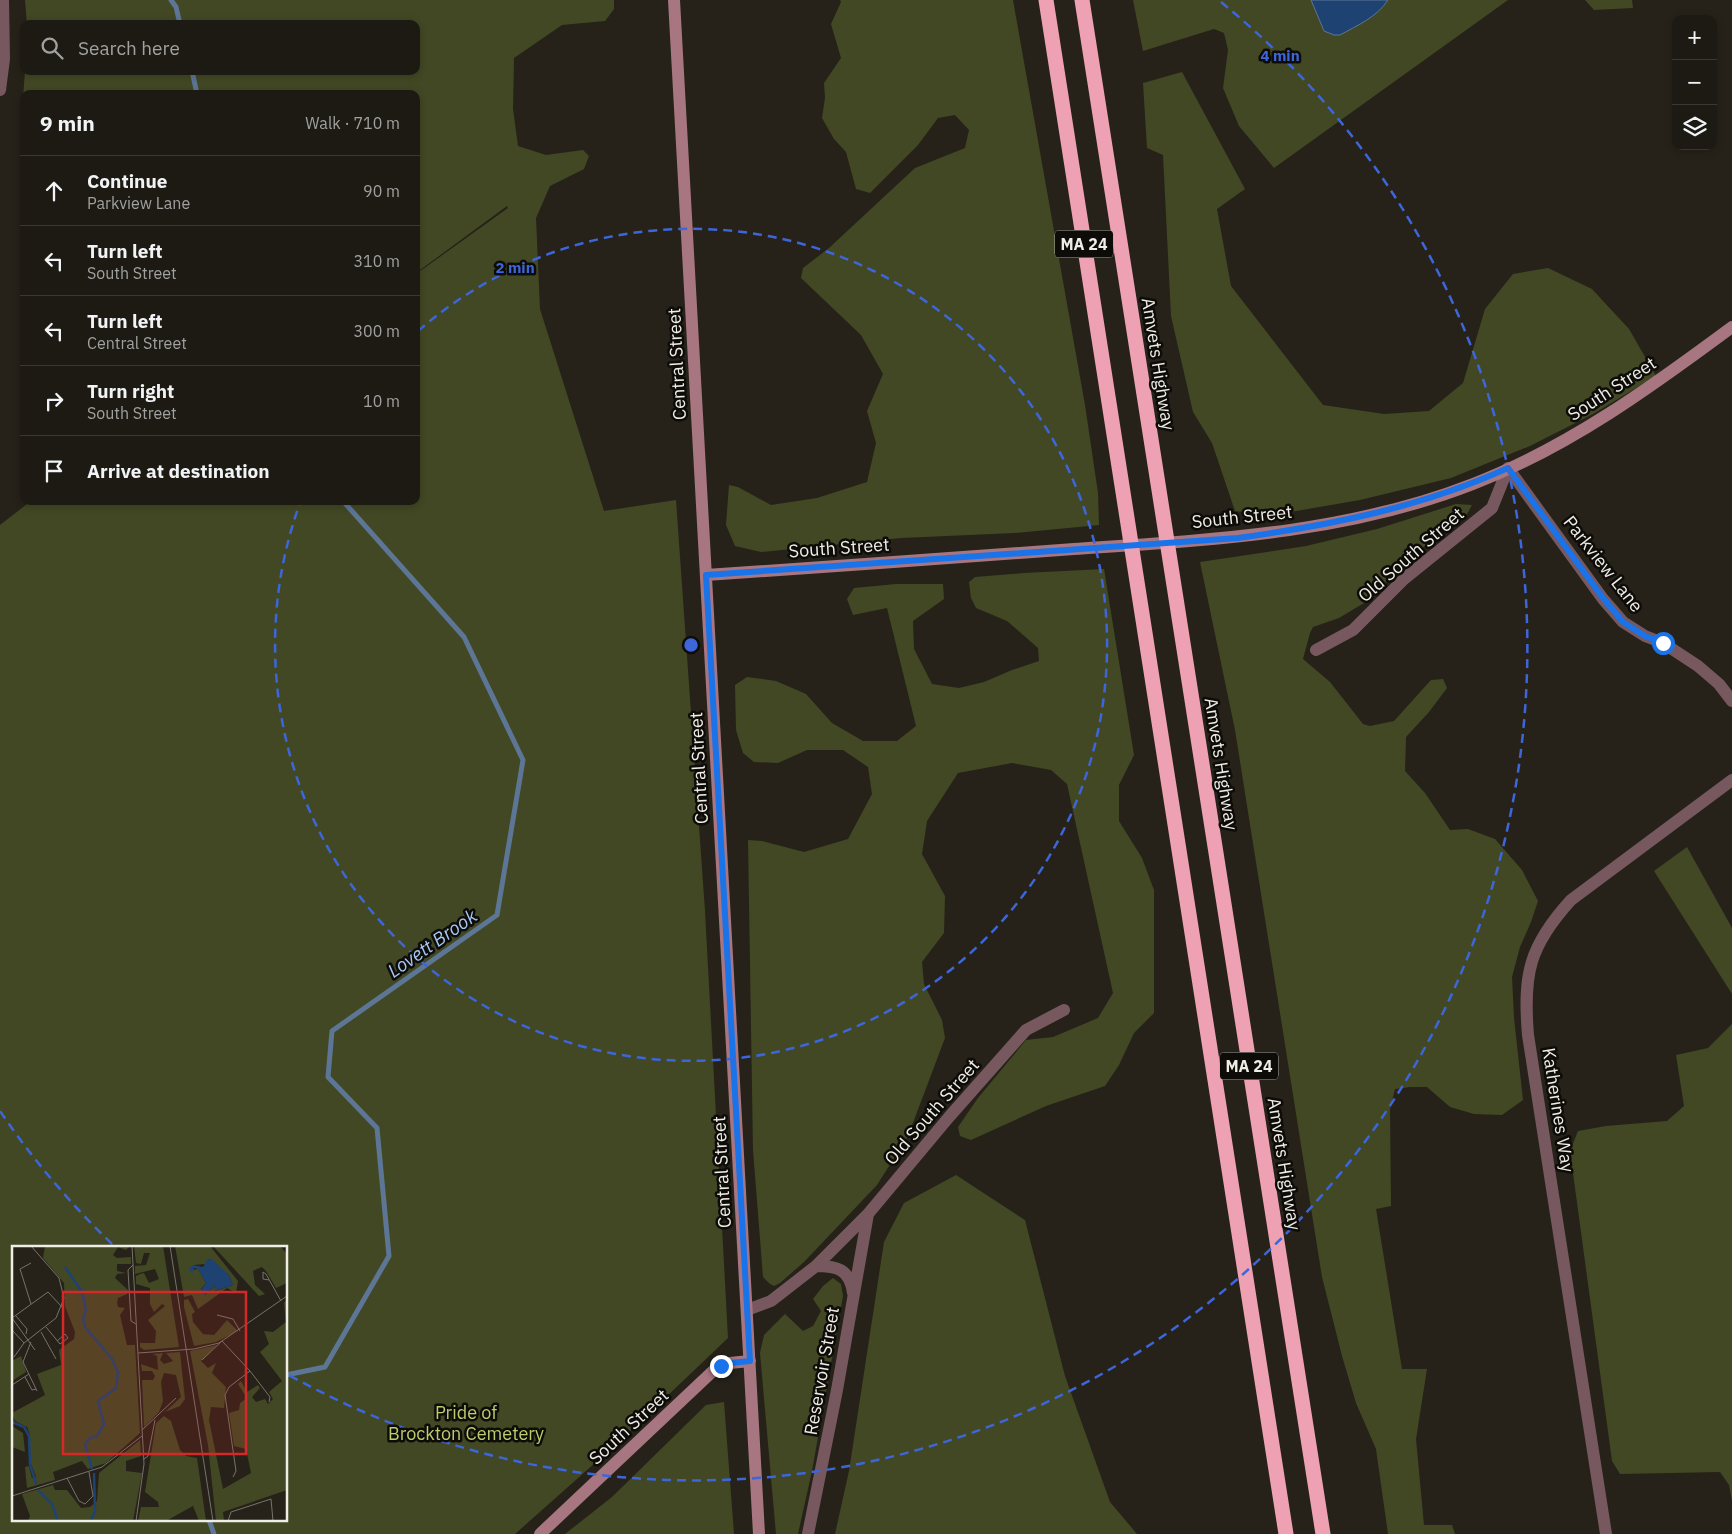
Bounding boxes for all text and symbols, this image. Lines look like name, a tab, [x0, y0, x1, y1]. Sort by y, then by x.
map controls	[1672, 15, 1717, 150]
button: +	[1672, 15, 1717, 60]
search box	[20, 20, 420, 75]
icon: search	[38, 34, 66, 62]
text: Search here	[78, 36, 180, 60]
text: 4 min	[1260, 46, 1300, 65]
button: −	[1672, 60, 1717, 105]
button: layers	[1672, 105, 1717, 150]
text: 9 min	[40, 109, 95, 137]
text: Walk · 710 m	[305, 113, 400, 133]
text: Continue	[87, 169, 167, 193]
icon: ahead	[40, 177, 68, 205]
text: 90 m	[363, 181, 400, 201]
text: Parkview Lane	[87, 193, 190, 213]
road number: MA 24	[1055, 230, 1113, 258]
text: Turn left	[87, 239, 163, 263]
icon: left	[40, 247, 68, 275]
text: 310 m	[353, 251, 400, 271]
text: 2 min	[495, 258, 535, 277]
text: South Street	[87, 263, 177, 283]
street label: Amvets Highway	[1137, 296, 1180, 432]
street label: Central Street	[662, 307, 691, 421]
text: Turn left	[87, 309, 163, 333]
icon: left	[40, 317, 68, 345]
text: 300 m	[353, 321, 400, 341]
text: Central Street	[87, 333, 187, 353]
street label: South Street	[1563, 351, 1660, 426]
text: Turn right	[87, 379, 174, 403]
icon: right	[40, 387, 68, 415]
text: 10 m	[363, 391, 400, 411]
text: South Street	[87, 403, 177, 423]
icon: arrive	[40, 457, 68, 485]
text: Arrive at destination	[87, 459, 270, 483]
street label: South Street	[1191, 500, 1293, 533]
street label: Old South Street	[1353, 502, 1469, 607]
street label: Parkview Lane	[1559, 511, 1648, 617]
street label: South Street	[788, 533, 890, 562]
route start	[1652, 632, 1675, 655]
centre of rings	[682, 636, 700, 654]
street label: Amvets Highway	[1200, 696, 1243, 832]
street label: Central Street	[684, 711, 713, 825]
water label: Lovett Brook	[383, 903, 482, 983]
street label: Katherines Way	[1537, 1046, 1580, 1174]
road number: MA 24	[1220, 1052, 1278, 1080]
street label: Old South Street	[879, 1054, 984, 1170]
street label: Amvets Highway	[1263, 1096, 1306, 1232]
street label: Central Street	[707, 1115, 736, 1229]
inset map	[12, 1246, 288, 1522]
street label: Reservoir Street	[799, 1305, 844, 1437]
route end	[710, 1355, 733, 1378]
street label: South Street	[584, 1384, 673, 1469]
park label: Pride of Brockton Cemetery	[388, 1401, 544, 1445]

